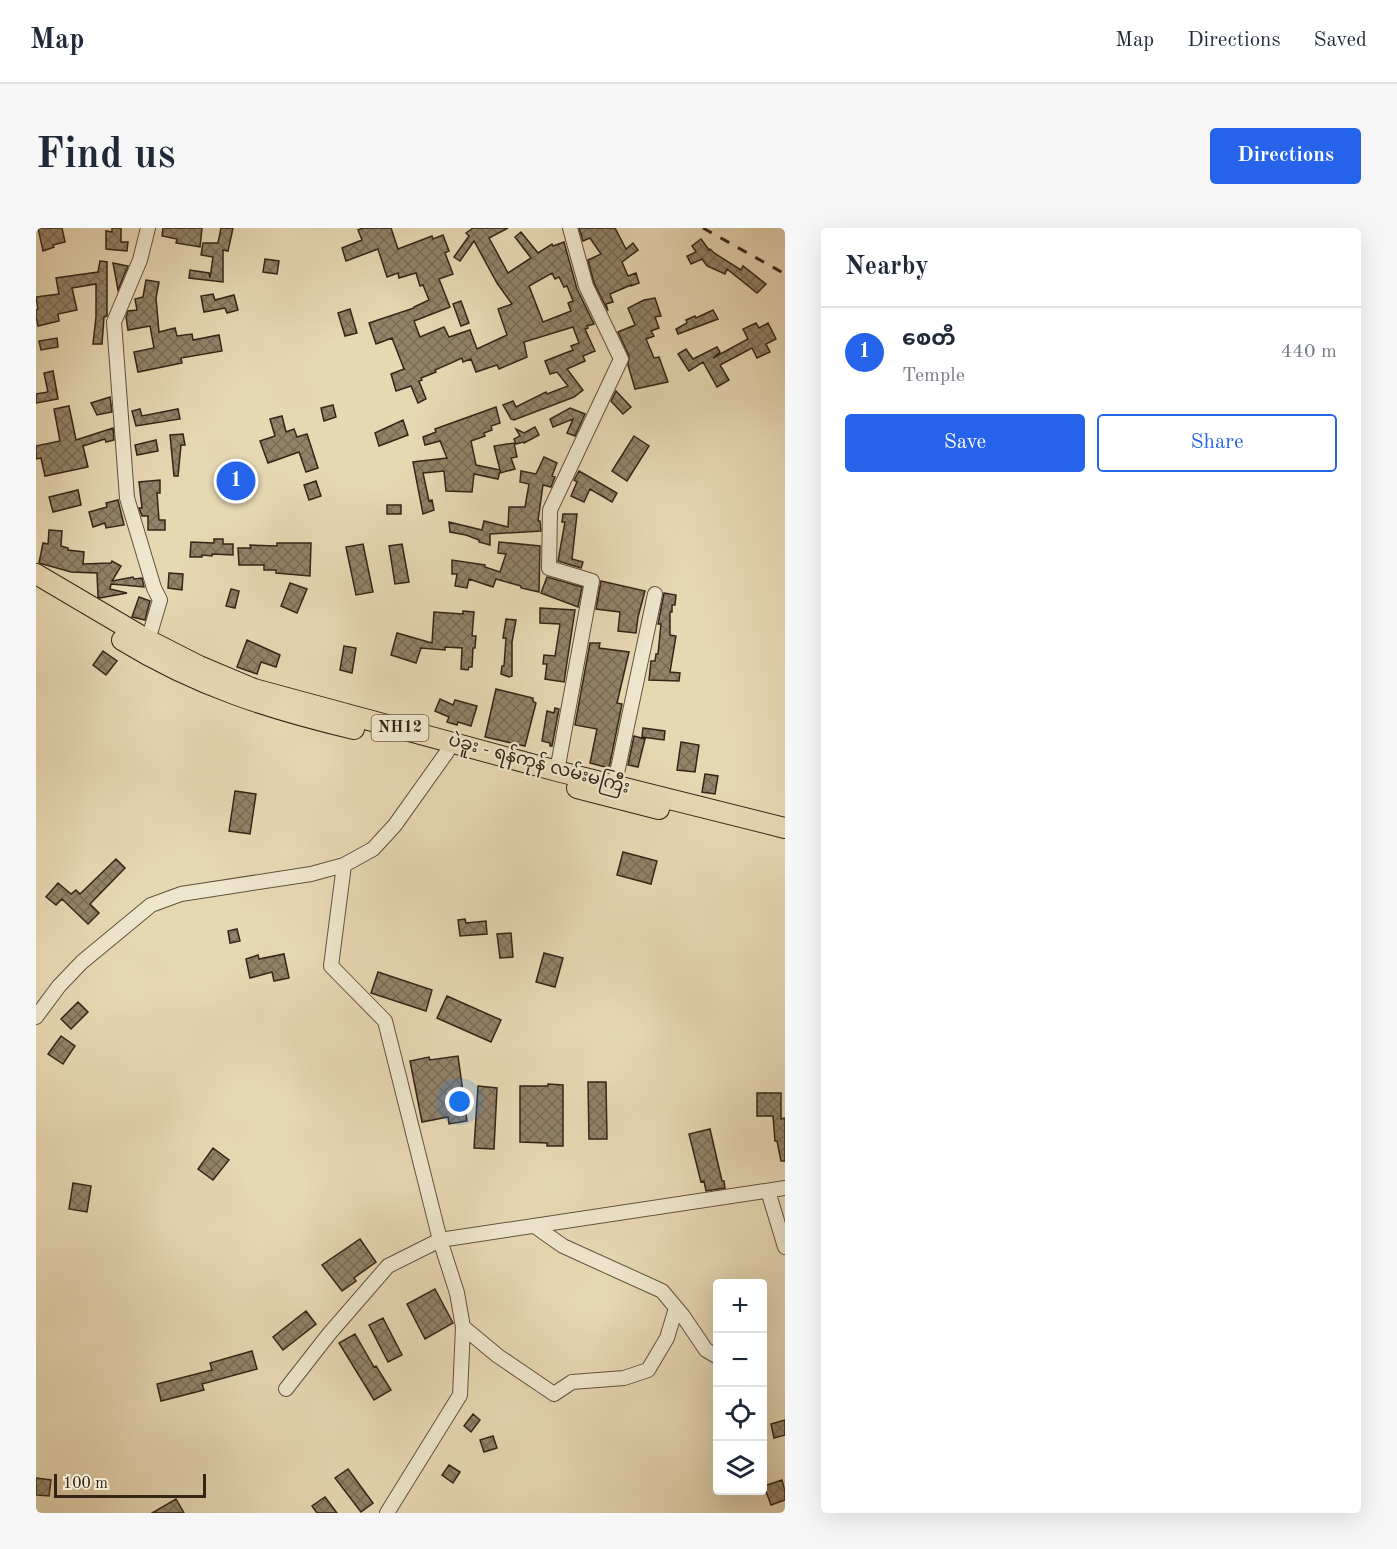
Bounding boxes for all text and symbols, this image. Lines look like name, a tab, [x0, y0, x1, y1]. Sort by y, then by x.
text: Map	[30, 27, 84, 55]
text: Map	[1115, 30, 1154, 51]
text: Directions	[1187, 30, 1281, 51]
text: Saved	[1314, 30, 1367, 51]
button: Directions	[1210, 128, 1361, 184]
text: Find us	[36, 135, 175, 177]
text: Nearby	[845, 254, 929, 280]
text: စေတီ	[902, 328, 956, 350]
text: 1	[859, 342, 870, 362]
text: 440 m	[1281, 342, 1337, 362]
text: Temple	[902, 366, 965, 386]
button: Save	[845, 414, 1085, 472]
button: Share	[1097, 414, 1337, 472]
pin: 1	[216, 458, 256, 504]
road number: NH12	[372, 715, 428, 741]
street label: ပဲခူး - ရန်ကုန် လမ်းမကြီး	[445, 725, 633, 802]
your location	[445, 1087, 474, 1116]
map controls	[713, 1279, 767, 1495]
button: +	[713, 1279, 767, 1333]
button: −	[713, 1333, 767, 1387]
button: locate	[713, 1387, 767, 1441]
button: layers	[713, 1441, 767, 1495]
scale bar	[54, 1471, 206, 1498]
text: 100 m	[63, 1476, 108, 1492]

